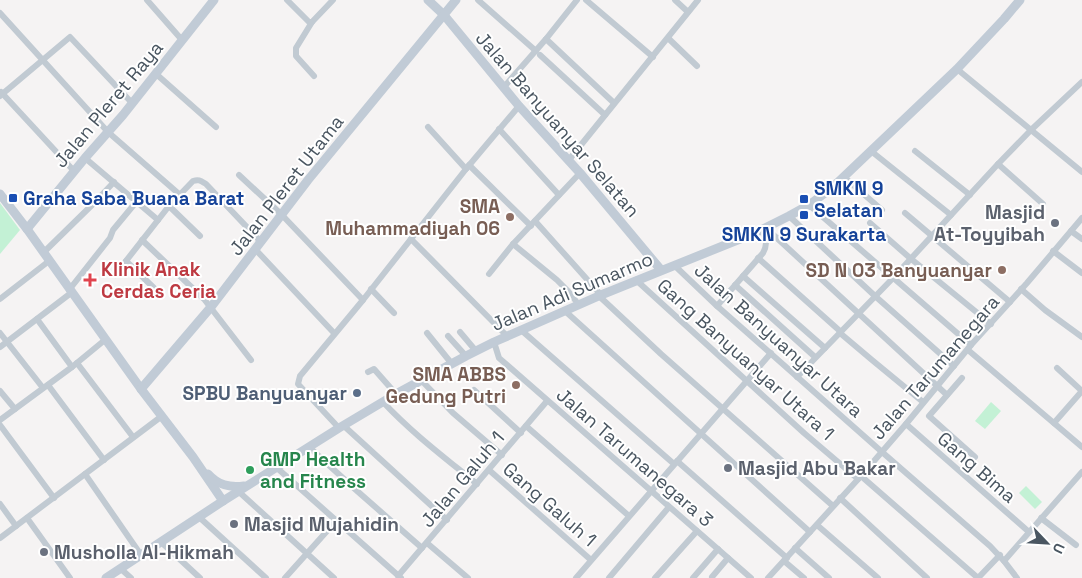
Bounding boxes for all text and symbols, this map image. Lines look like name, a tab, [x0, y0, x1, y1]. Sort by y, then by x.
street label: Jalan Banyuanyar Selatan	[470, 26, 645, 222]
street label: Jalan Pleret Raya	[48, 36, 169, 173]
street label: Jalan Pleret Utama	[224, 110, 349, 261]
place label: SMKN 9 Selatan	[814, 176, 883, 223]
place label: Graha Saba Buana Barat	[23, 186, 244, 211]
marker: Graha Saba Buana Barat	[7, 192, 19, 204]
marker: SMKN 9 Selatan	[798, 193, 810, 205]
place label: SMA Muhammadiyah 06	[325, 194, 500, 241]
place label: Masjid At-Toyyibah	[934, 200, 1045, 247]
marker: SMKN 9 Surakarta	[798, 209, 810, 221]
marker: SMA Muhammadiyah 06	[504, 211, 516, 223]
marker: Masjid At-Toyyibah	[1049, 217, 1061, 229]
place label: SMKN 9 Surakarta	[722, 222, 886, 247]
street label: Jalan Adi Sumarmo	[488, 246, 657, 337]
place label: Klinik Anak Cerdas Ceria	[101, 257, 216, 304]
street label: Jalan Banyuanyar Utara	[689, 258, 869, 423]
place label: SD N 03 Banyuanyar	[806, 258, 992, 283]
marker: SD N 03 Banyuanyar	[996, 264, 1008, 276]
marker: Klinik Anak Cerdas Ceria	[83, 273, 97, 287]
street label: Gang Banyuanyar Utara 1	[652, 273, 840, 446]
street label: Jalan Tarumanegara	[866, 290, 1005, 445]
place label: SMA ABBS Gedung Putri	[386, 362, 506, 409]
marker: SMA ABBS Gedung Putri	[510, 379, 522, 391]
place label: SPBU Banyuanyar	[183, 381, 347, 406]
street label: Jalan Tarumanegara 3	[551, 382, 718, 532]
marker: SPBU Banyuanyar	[351, 387, 363, 399]
street label: Jalan Galuh 1	[415, 426, 510, 533]
street label: Gang Bima	[932, 426, 1021, 509]
place label: GMP Health and Fitness	[260, 447, 366, 494]
place label: Masjid Abu Bakar	[738, 456, 896, 481]
street label: Gang Galuh 1	[498, 457, 602, 552]
marker: Masjid Abu Bakar	[722, 462, 734, 474]
marker: GMP Health and Fitness	[244, 464, 256, 476]
place label: Masjid Mujahidin	[244, 512, 399, 537]
marker: Masjid Mujahidin	[228, 518, 240, 530]
north arrow	[1022, 518, 1072, 568]
place label: Musholla Al-Hikmah	[54, 540, 234, 565]
text: U	[1049, 540, 1069, 557]
marker: Musholla Al-Hikmah	[38, 546, 50, 558]

